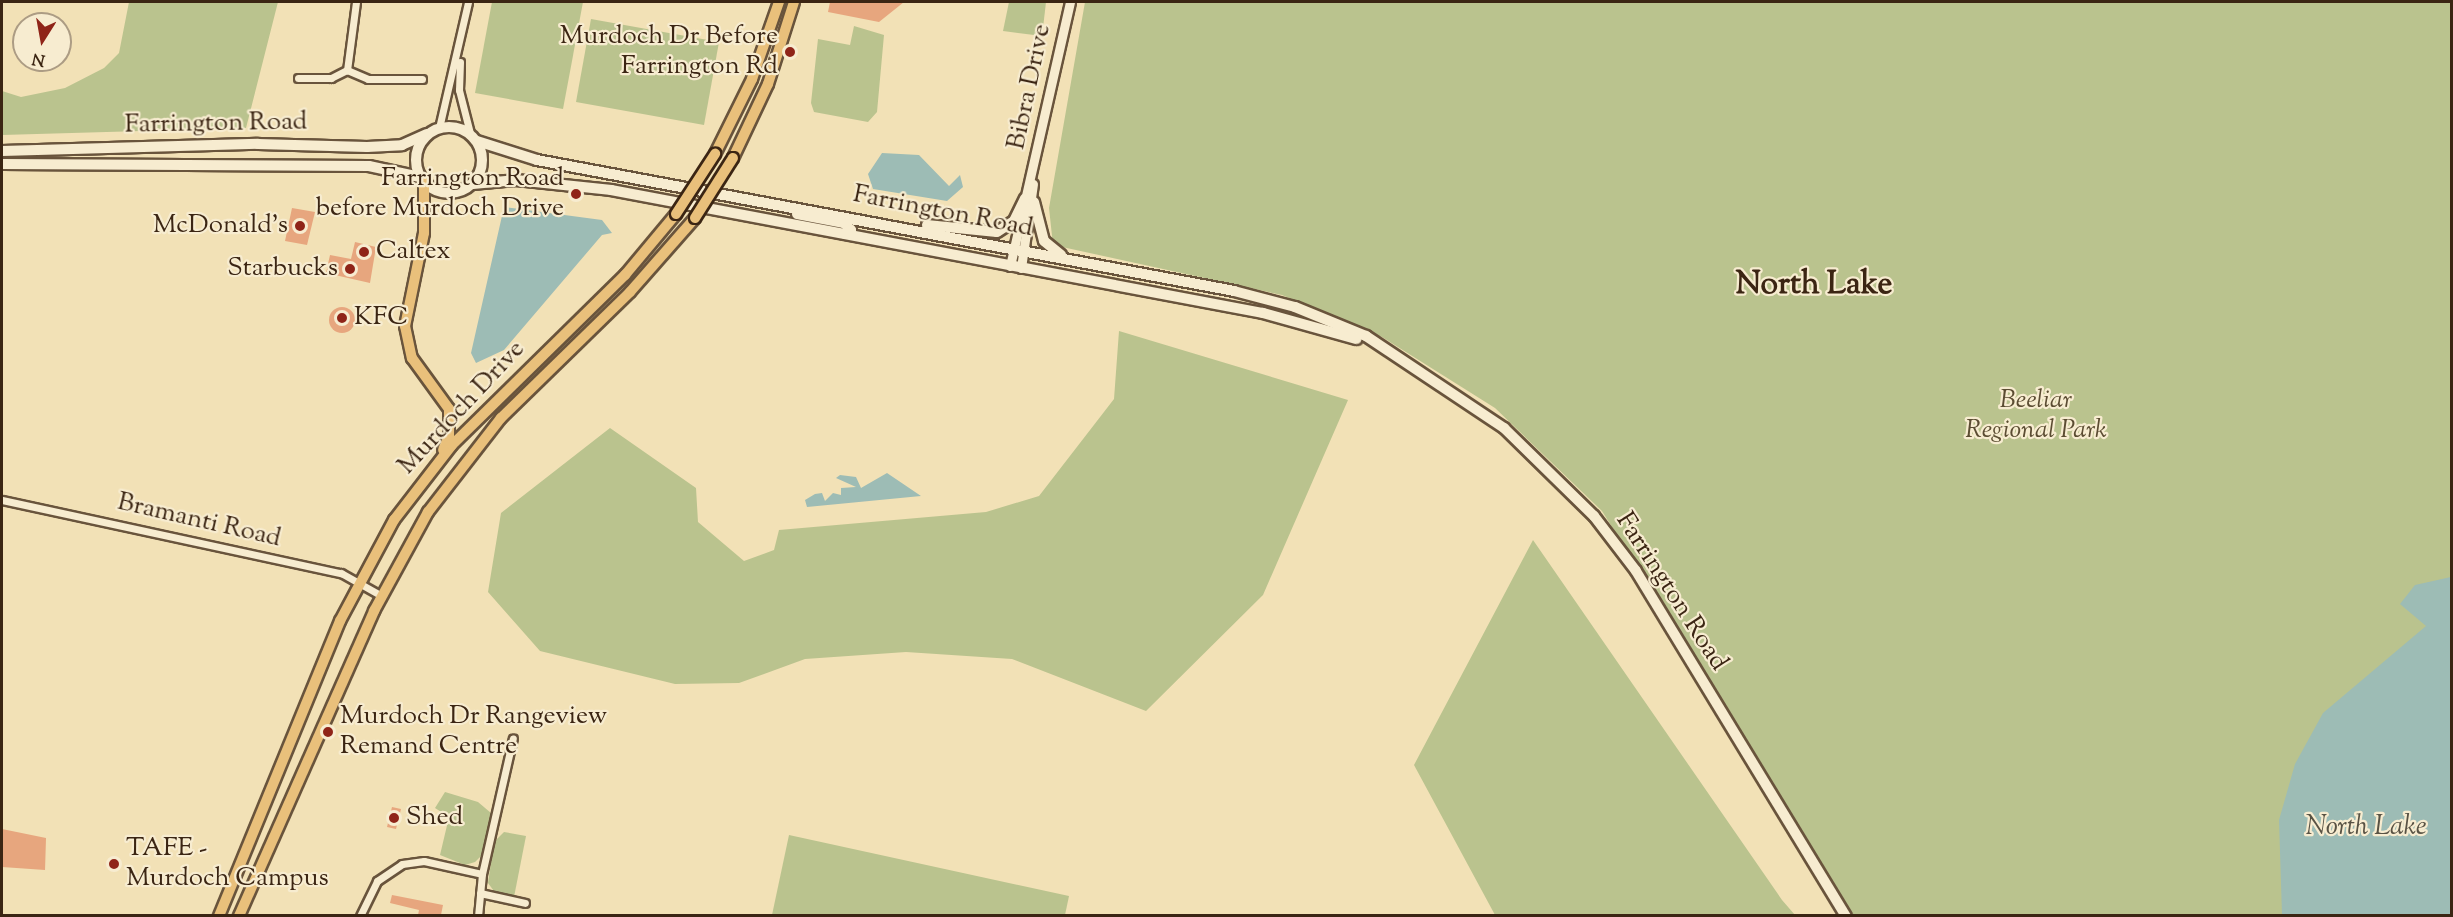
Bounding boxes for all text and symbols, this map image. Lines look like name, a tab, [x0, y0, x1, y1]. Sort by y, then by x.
north arrow	[12, 12, 72, 72]
place label: Murdoch Dr Before Farrington Rd	[560, 21, 778, 82]
street label: Bibra Drive	[1001, 21, 1059, 153]
marker: Murdoch Dr Before Farrington Rd	[783, 45, 797, 59]
text: N	[30, 46, 47, 71]
street label: Farrington Road	[124, 107, 308, 141]
place label: Farrington Road before Murdoch Drive	[316, 163, 564, 224]
street label: Farrington Road	[850, 179, 1036, 245]
marker: Farrington Road before Murdoch Drive	[569, 187, 583, 201]
place label: McDonald's	[153, 210, 288, 242]
marker: McDonald's	[293, 219, 307, 233]
place label: Caltex	[376, 236, 451, 268]
marker: Caltex	[357, 245, 371, 259]
place label: Starbucks	[227, 253, 338, 285]
marker: Starbucks	[343, 262, 357, 276]
district label: North Lake	[1736, 266, 1892, 304]
place label: KFC	[354, 302, 408, 334]
marker: KFC	[335, 311, 349, 325]
street label: Murdoch Drive	[392, 335, 532, 481]
park label: Beeliar Regional Park	[1965, 385, 2107, 446]
street label: Bramanti Road	[114, 487, 284, 555]
street label: Farrington Road	[1608, 507, 1734, 677]
place label: Murdoch Dr Rangeview Remand Centre	[340, 701, 607, 762]
marker: Murdoch Dr Rangeview Remand Centre	[321, 725, 335, 739]
place label: Shed	[406, 802, 463, 834]
marker: Shed	[387, 811, 401, 825]
water label: North Lake	[2305, 812, 2427, 844]
place label: TAFE - Murdoch Campus	[126, 833, 329, 894]
marker: TAFE - Murdoch Campus	[107, 857, 121, 871]

